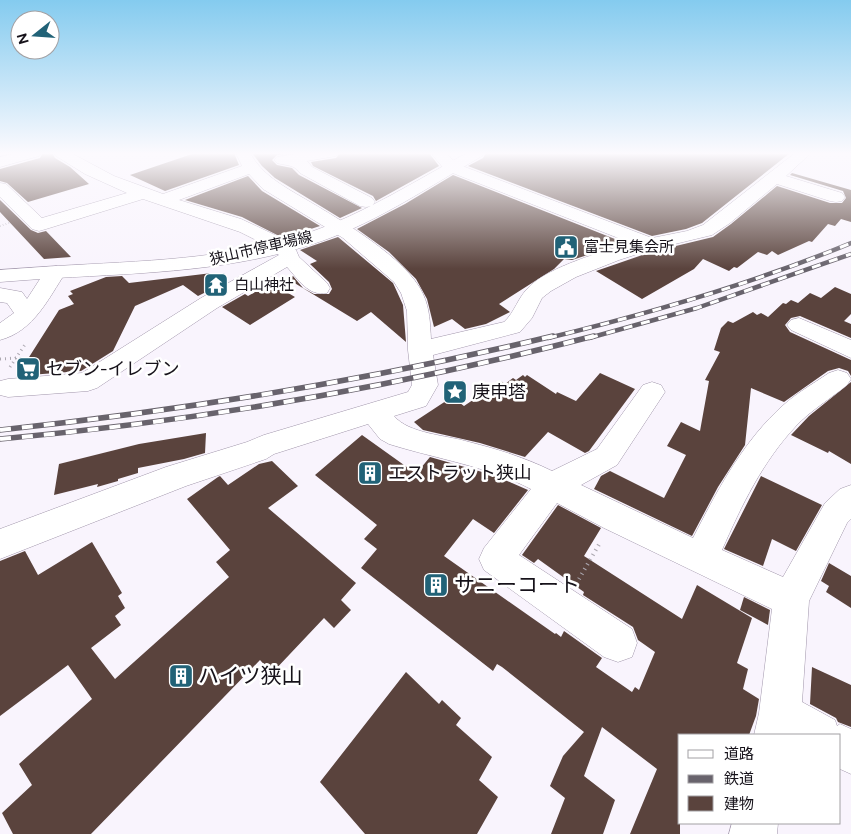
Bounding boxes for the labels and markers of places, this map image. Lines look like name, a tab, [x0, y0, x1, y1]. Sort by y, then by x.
public building icon: 富士見集会所	[553, 234, 579, 260]
place label: 富士見集会所	[584, 238, 674, 256]
temple icon: 白山神社	[203, 272, 229, 298]
place label: 白山神社	[234, 276, 294, 294]
supermarket icon: セブン-イレブン	[15, 356, 41, 382]
place label: セブン-イレブン	[46, 358, 180, 380]
place icon: 庚申塔	[442, 379, 468, 405]
place label: 庚申塔	[472, 381, 526, 403]
building icon: エストラット狭山	[357, 460, 383, 486]
place label: エストラット狭山	[388, 462, 532, 484]
building icon: サニーコート	[423, 572, 449, 598]
place label: サニーコート	[454, 572, 580, 597]
building icon: ハイツ狭山	[168, 663, 194, 689]
place label: ハイツ狭山	[198, 663, 303, 688]

